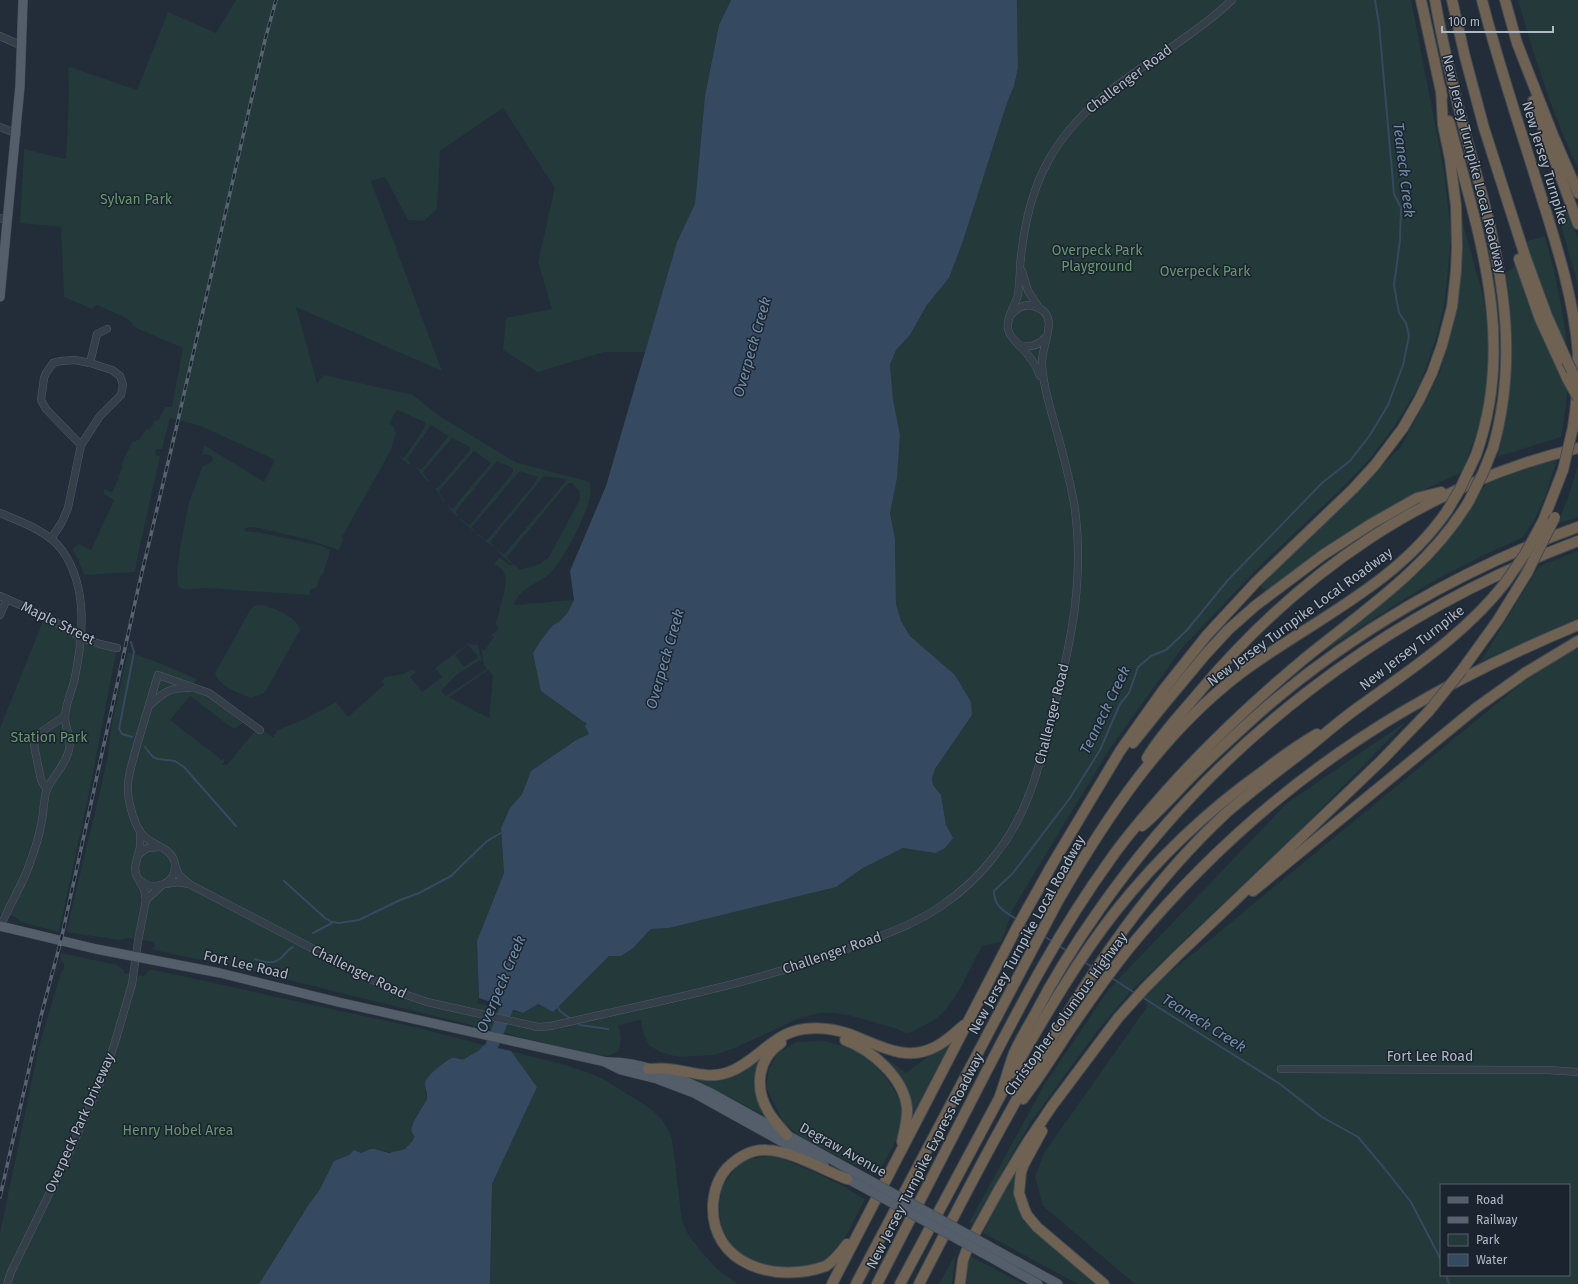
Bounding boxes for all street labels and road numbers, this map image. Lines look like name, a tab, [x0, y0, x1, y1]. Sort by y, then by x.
street label: Challenger Road	[1083, 41, 1175, 117]
street label: New Jersey Turnpike Local Roadway	[1439, 53, 1509, 275]
street label: New Jersey Turnpike	[1518, 99, 1572, 227]
street label: New Jersey Turnpike Local Roadway	[1204, 544, 1396, 690]
street label: Maple Street	[18, 598, 99, 649]
street label: New Jersey Turnpike	[1356, 602, 1468, 694]
street label: Challenger Road	[1031, 662, 1073, 766]
street label: New Jersey Turnpike Local Roadway	[965, 832, 1089, 1037]
street label: Challenger Road	[780, 928, 884, 978]
street label: Christopher Columbus Highway	[1001, 929, 1131, 1099]
street label: Challenger Road	[309, 942, 409, 1002]
street label: Fort Lee Road	[202, 947, 290, 983]
street label: Fort Lee Road	[1387, 1048, 1473, 1065]
street label: Overpeck Park Driveway	[41, 1050, 119, 1196]
street label: New Jersey Turnpike Express Roadway	[863, 1050, 987, 1272]
street label: Degraw Avenue	[797, 1119, 889, 1181]

